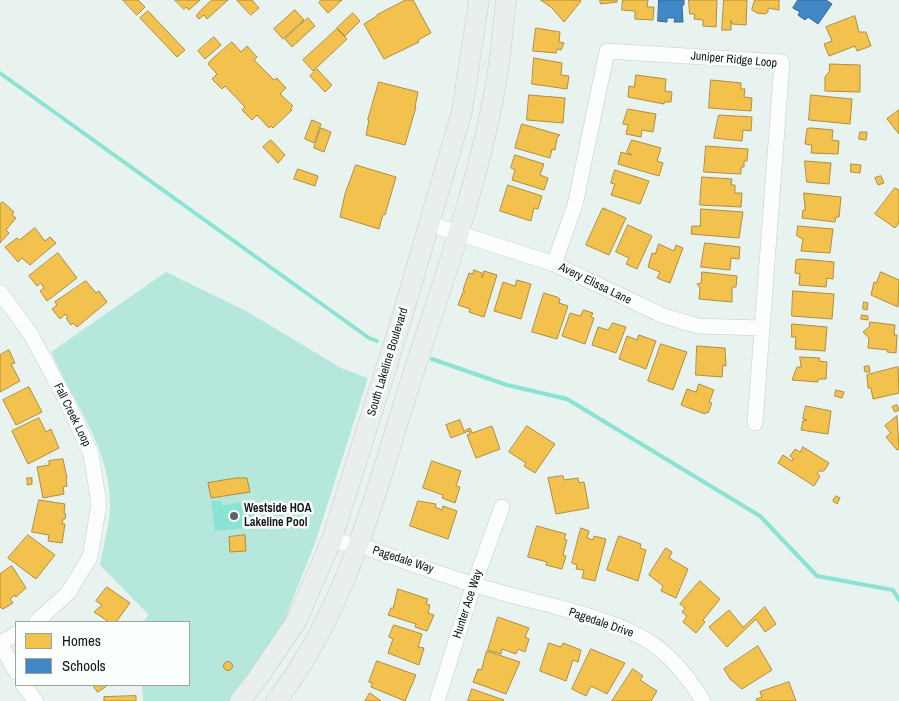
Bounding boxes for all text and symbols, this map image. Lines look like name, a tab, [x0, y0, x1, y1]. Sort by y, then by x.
street label: Juniper Ridge Loop	[690, 49, 778, 71]
street label: Avery Elissa Lane	[556, 260, 634, 308]
street label: South Lakeline Boulevard	[365, 306, 411, 418]
street label: Fall Creek Loop	[50, 381, 94, 449]
place label: Westside HOA Lakeline Pool	[244, 502, 312, 530]
marker: Westside HOA Lakeline Pool	[228, 510, 240, 522]
street label: Pagedale Way	[371, 543, 435, 577]
street label: Hunter Ace Way	[450, 568, 486, 640]
street label: Pagedale Drive	[567, 605, 635, 641]
legend	[15, 621, 190, 686]
text: Homes	[62, 630, 101, 651]
text: Schools	[62, 655, 106, 676]

